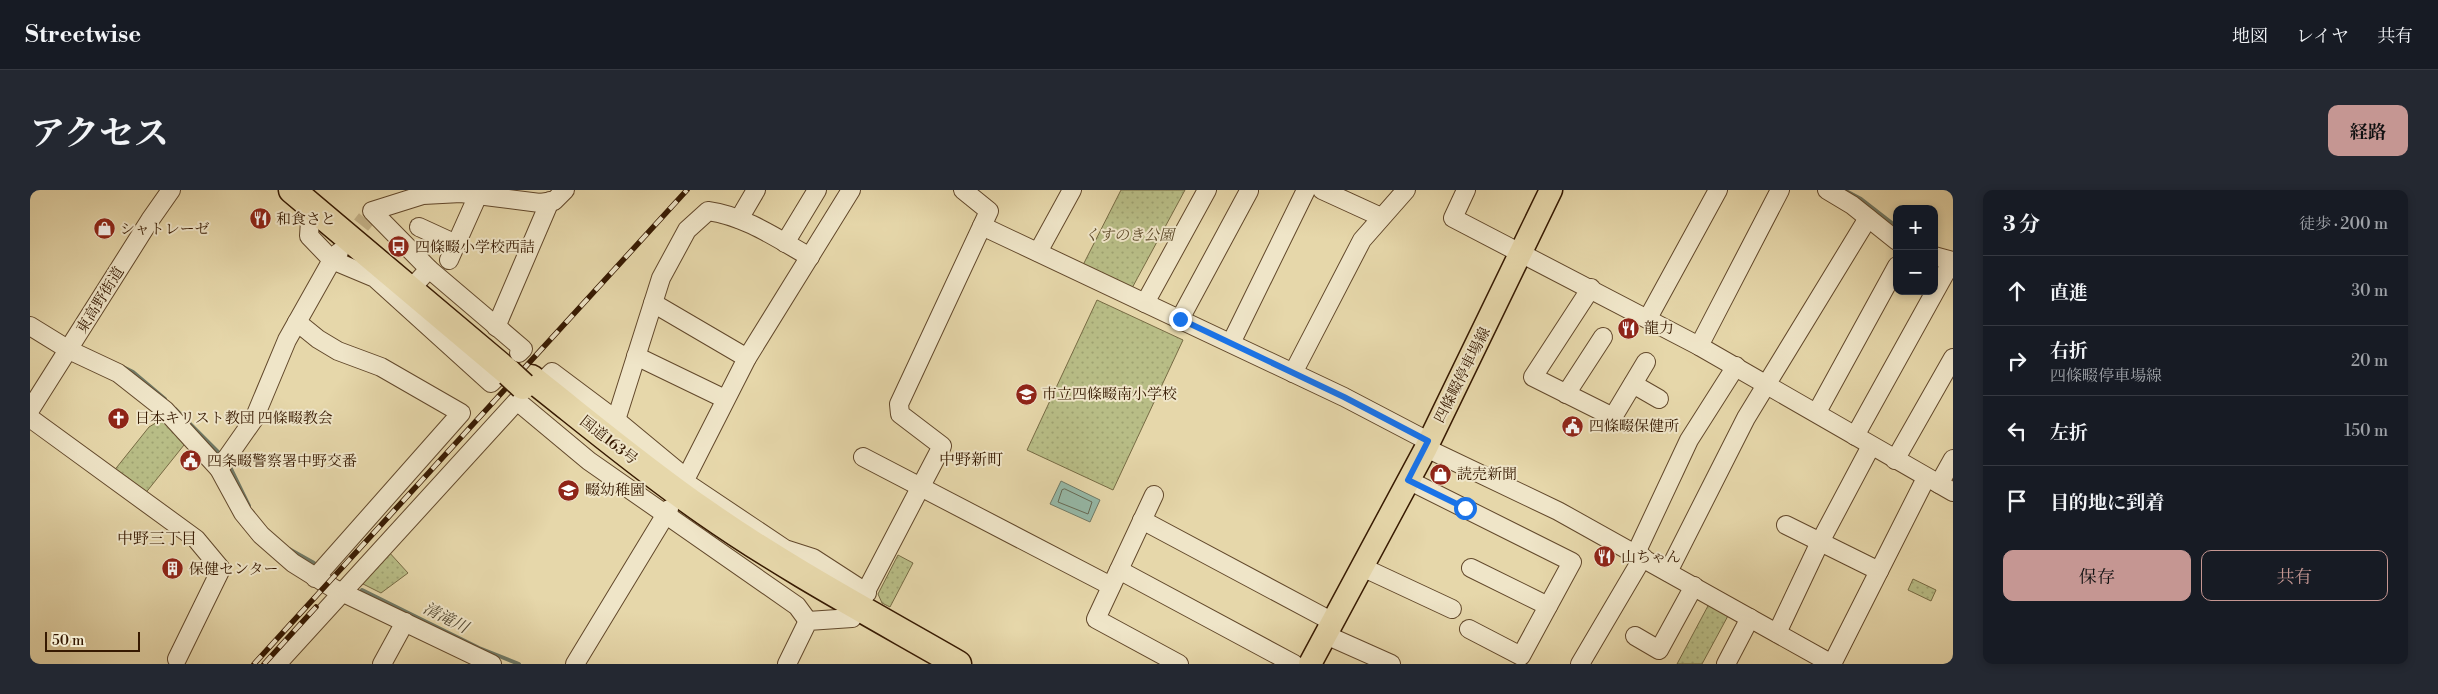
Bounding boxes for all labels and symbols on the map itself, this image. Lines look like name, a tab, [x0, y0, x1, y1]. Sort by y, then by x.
restaurant icon: 和食さと	[248, 207, 272, 231]
place label: 和食さと	[276, 210, 336, 229]
shop icon: シャトレーゼ	[92, 217, 116, 241]
place label: シャトレーゼ	[120, 220, 209, 239]
park label: くすのき公園	[1084, 226, 1177, 245]
bus stop icon: 四條畷小学校西詰	[387, 235, 411, 259]
place label: 四條畷小学校西詰	[415, 238, 535, 257]
street label: 東高野街道	[72, 263, 128, 337]
route end	[1169, 308, 1192, 331]
restaurant icon: 龍力	[1616, 316, 1640, 340]
place label: 龍力	[1644, 319, 1674, 338]
street label: 四條畷停車場線	[1430, 324, 1495, 426]
school or university icon: 市立四條畷南小学校	[1014, 382, 1038, 406]
place label: 市立四條畷南小学校	[1042, 385, 1177, 404]
church icon: 日本キリスト教団 四條畷教会	[107, 406, 131, 430]
place label: 日本キリスト教団 四條畷教会	[135, 409, 333, 428]
street label: 国道163号	[576, 412, 641, 469]
public building icon: 四條畷保健所	[1561, 414, 1585, 438]
place label: 四條畷保健所	[1589, 417, 1679, 436]
public building icon: 四条畷警察署中野交番	[179, 449, 203, 473]
district label: 中野新町	[939, 450, 1003, 470]
place label: 四条畷警察署中野交番	[207, 452, 357, 471]
shop icon: 読売新聞	[1429, 462, 1453, 486]
place label: 読売新聞	[1457, 465, 1517, 484]
school or university icon: 畷幼稚園	[557, 478, 581, 502]
place label: 畷幼稚園	[585, 481, 645, 500]
route start	[1454, 497, 1477, 520]
district label: 中野三丁目	[117, 529, 197, 549]
restaurant icon: 山ちゃん	[1593, 545, 1617, 569]
place label: 山ちゃん	[1621, 548, 1681, 567]
building icon: 保健センター	[161, 557, 185, 581]
place label: 保健センター	[189, 560, 278, 579]
water label: 清滝川	[420, 598, 473, 639]
scale bar	[45, 629, 140, 652]

